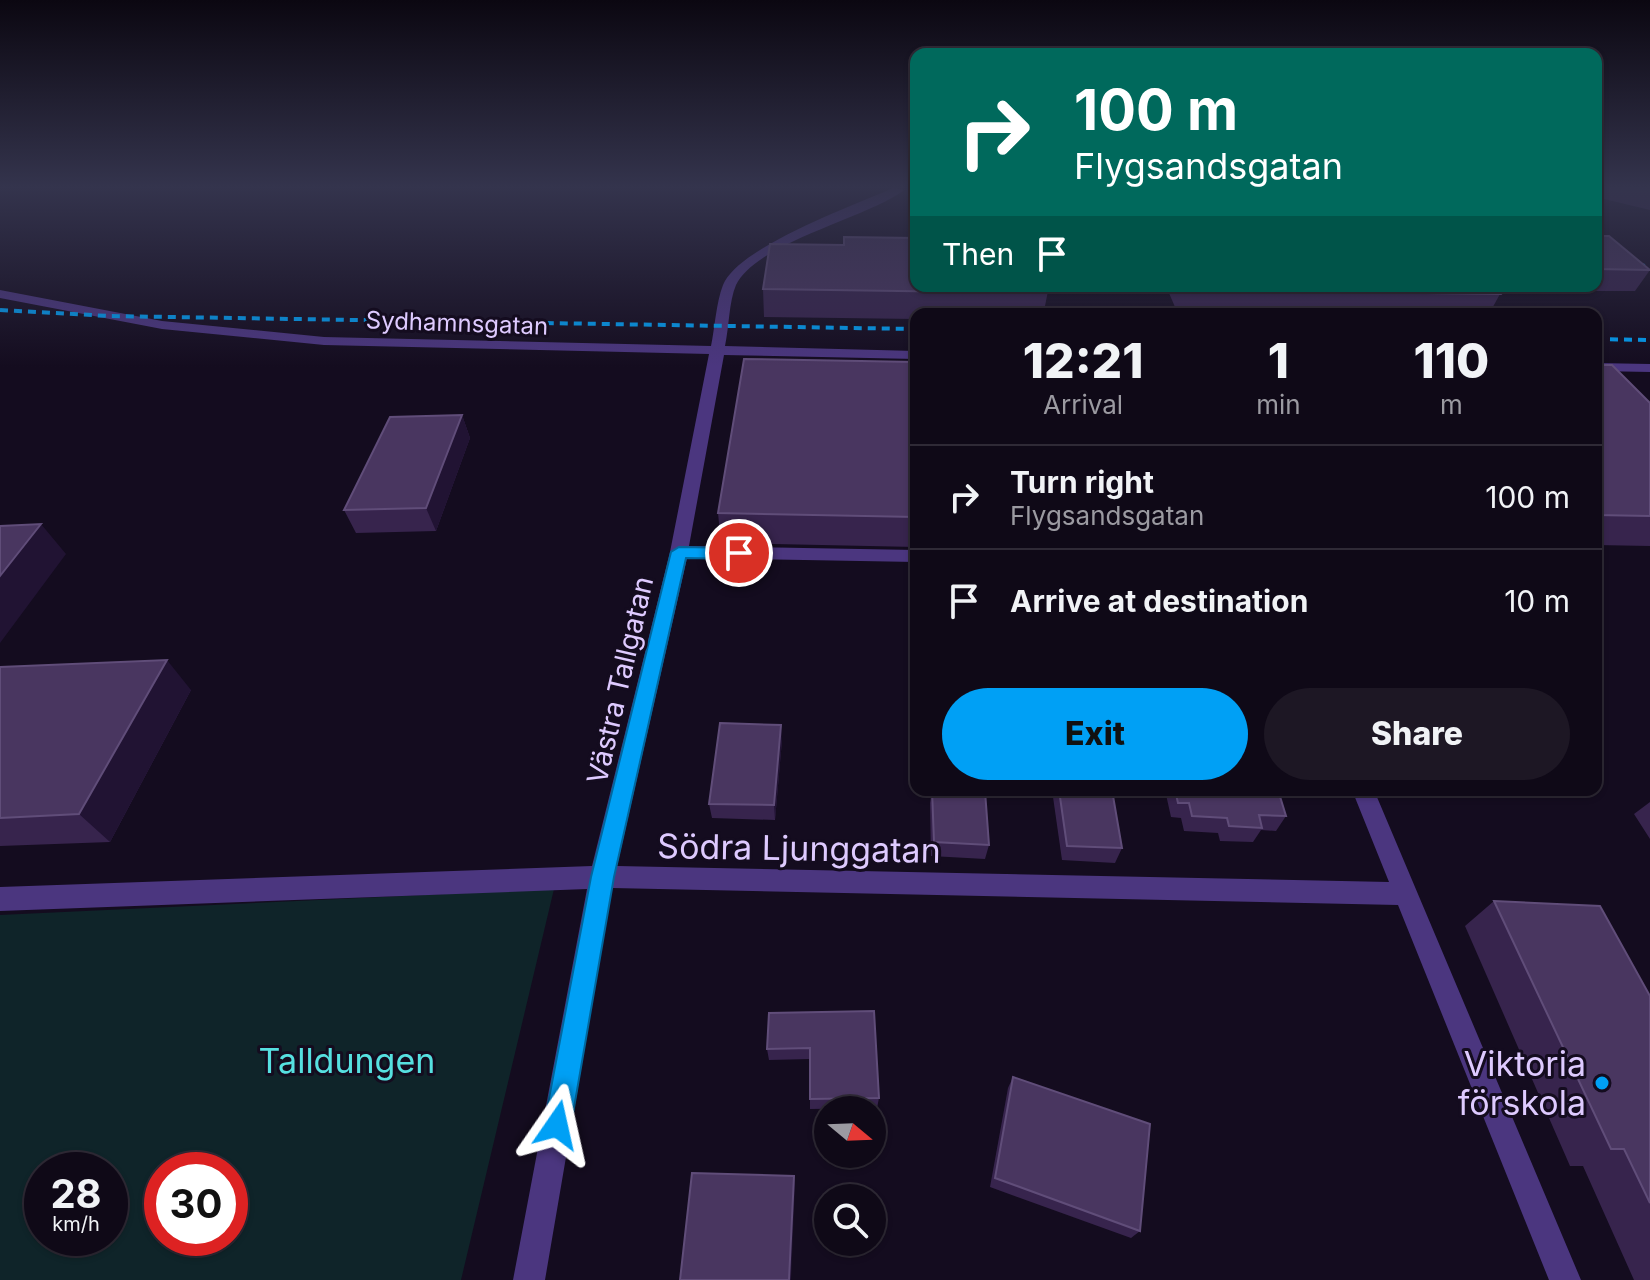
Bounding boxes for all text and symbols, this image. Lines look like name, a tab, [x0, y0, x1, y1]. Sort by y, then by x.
text: 100 m	[1074, 76, 1238, 144]
icon: right	[942, 80, 1046, 184]
text: Flygsandsgatan	[1074, 144, 1343, 188]
icon: arrive	[1030, 232, 1074, 276]
text: Then	[942, 236, 1014, 272]
street label: Sydhamnsgatan	[365, 305, 549, 341]
text: 12:21	[1023, 331, 1143, 390]
text: 1	[1268, 331, 1289, 390]
text: 110	[1414, 331, 1489, 390]
text: Arrival	[1043, 389, 1123, 420]
text: min	[1256, 389, 1301, 420]
text: m	[1440, 389, 1463, 420]
text: Turn right	[1010, 464, 1154, 500]
icon: right	[942, 475, 986, 519]
text: 100 m	[1485, 479, 1570, 515]
text: Flygsandsgatan	[1010, 500, 1204, 531]
pin	[705, 519, 773, 587]
icon: arrive	[717, 531, 761, 575]
street label: Västra Tallgatan	[580, 573, 660, 787]
icon: arrive	[942, 579, 986, 623]
text: Arrive at destination	[1010, 583, 1308, 619]
text: 10 m	[1504, 583, 1570, 619]
button: Exit	[942, 688, 1248, 780]
button: Share	[1264, 688, 1570, 780]
street label: Södra Ljunggatan	[657, 825, 941, 871]
park label: Talldungen	[259, 1040, 435, 1081]
place label: Viktoria förskola	[1458, 1043, 1586, 1123]
marker: Viktoria förskola	[1593, 1074, 1611, 1092]
position arrow	[515, 1083, 599, 1167]
north arrow	[814, 1096, 886, 1168]
map controls	[814, 1096, 886, 1256]
speed limit sign: 30	[144, 1152, 248, 1256]
text: 28	[50, 1169, 102, 1218]
button: search	[814, 1184, 886, 1256]
text: km/h	[52, 1212, 100, 1236]

